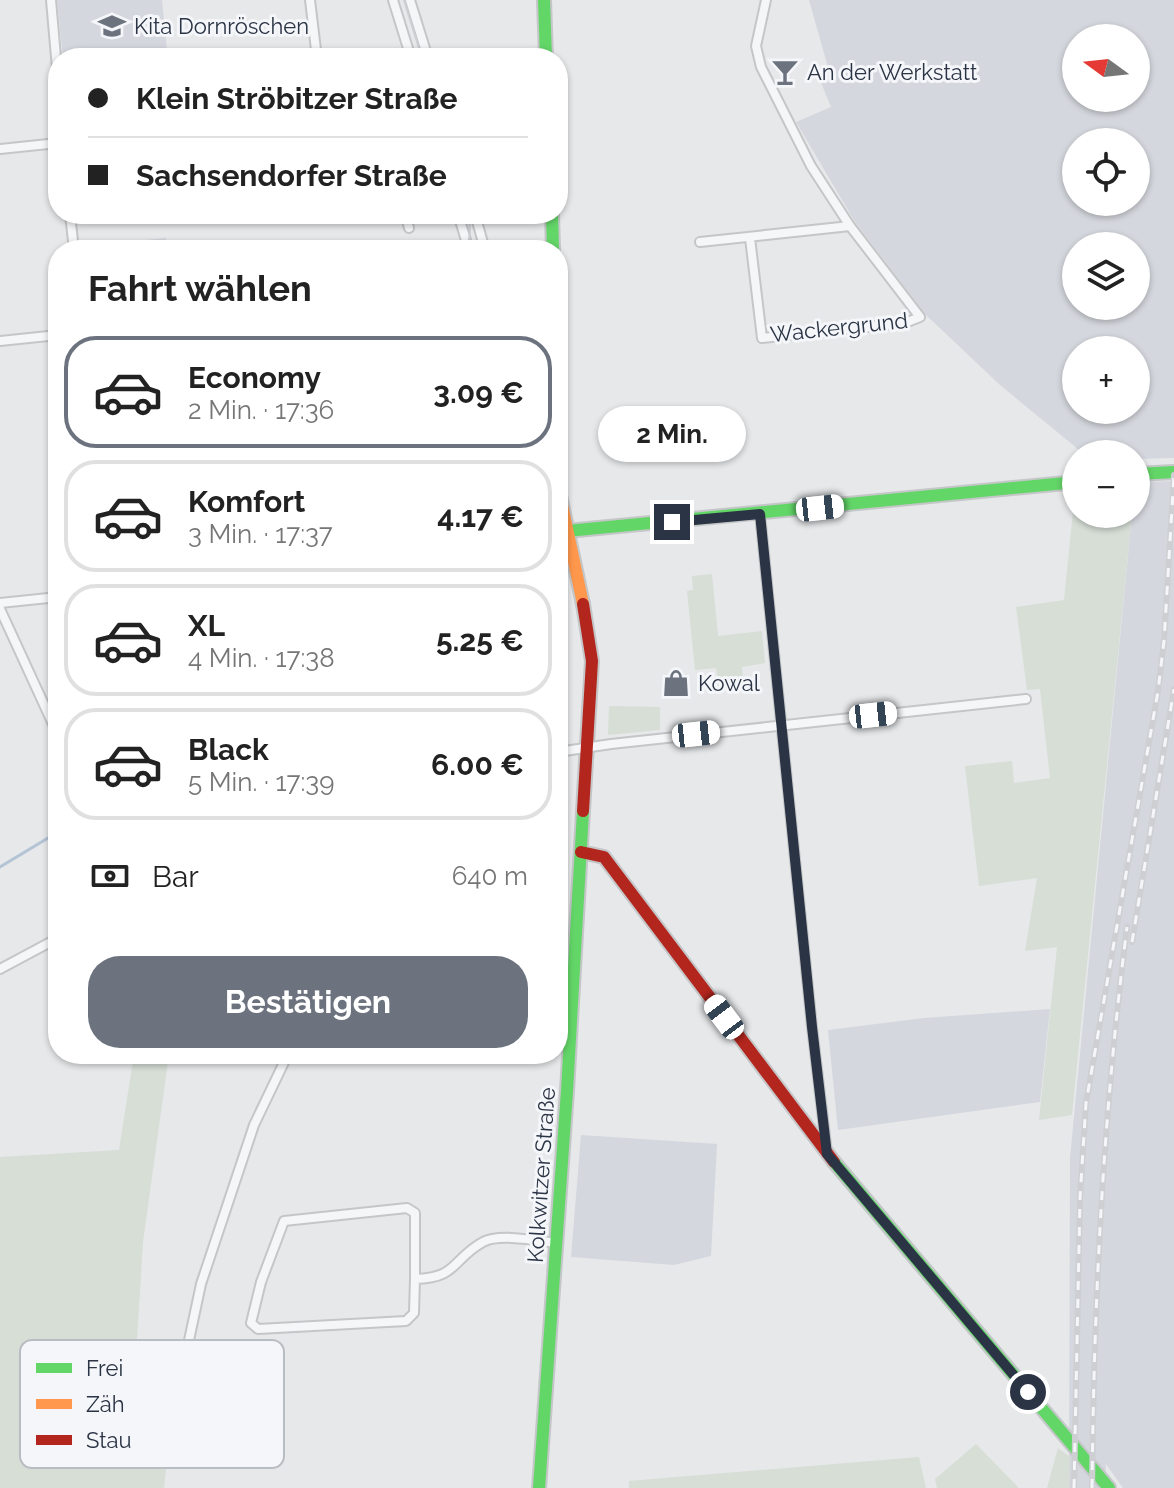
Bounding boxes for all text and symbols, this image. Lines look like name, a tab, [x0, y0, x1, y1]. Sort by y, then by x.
school or university icon: Kita Dornröschen	[97, 11, 127, 41]
place label: Kita Dornröschen	[134, 13, 309, 39]
north arrow	[1062, 24, 1150, 112]
map controls	[1062, 24, 1150, 528]
bar icon: An der Werkstatt	[770, 57, 800, 87]
place label: An der Werkstatt	[807, 59, 978, 85]
text: Klein Ströbitzer Straße	[136, 81, 458, 116]
button: locate	[1062, 128, 1150, 216]
text: Sachsendorfer Straße	[136, 158, 447, 193]
button: layers	[1062, 232, 1150, 320]
text: Fahrt wählen	[88, 267, 312, 309]
street label: Wackergrund	[769, 307, 909, 347]
button: +	[1062, 336, 1150, 424]
icon: car	[92, 356, 164, 428]
text: Economy	[188, 360, 321, 395]
text: 3.09 €	[433, 375, 524, 410]
text: 2 Min. · 17:36	[188, 395, 334, 425]
callout: 2 Min.	[598, 406, 746, 462]
text: 2 Min.	[636, 419, 708, 449]
button: −	[1062, 440, 1150, 528]
icon: car	[92, 480, 164, 552]
text: Komfort	[188, 484, 305, 519]
car	[795, 494, 845, 522]
text: 4.17 €	[437, 499, 524, 534]
route end	[654, 504, 690, 540]
text: 3 Min. · 17:37	[188, 519, 333, 549]
icon: car	[92, 604, 164, 676]
text: XL	[188, 608, 225, 643]
text: 5.25 €	[436, 623, 524, 658]
text: 4 Min. · 17:38	[188, 643, 335, 673]
shop icon: Kowal	[661, 668, 691, 698]
place label: Kowal	[698, 670, 760, 696]
car	[848, 701, 898, 729]
car	[671, 720, 721, 748]
icon: car	[92, 728, 164, 800]
text: Black	[188, 732, 269, 767]
text: 6.00 €	[431, 747, 524, 782]
text: 5 Min. · 17:39	[188, 767, 334, 797]
icon: cash	[88, 854, 132, 898]
text: Bar	[152, 859, 199, 894]
text: 640 m	[452, 861, 528, 891]
button: Bestätigen	[88, 956, 528, 1048]
car	[700, 991, 748, 1043]
street label: Kolkwitzer Straße	[522, 1086, 560, 1264]
legend	[20, 1340, 284, 1468]
text: Frei	[86, 1355, 123, 1381]
route start	[1010, 1374, 1046, 1410]
text: Zäh	[86, 1391, 125, 1417]
text: Stau	[86, 1427, 132, 1453]

